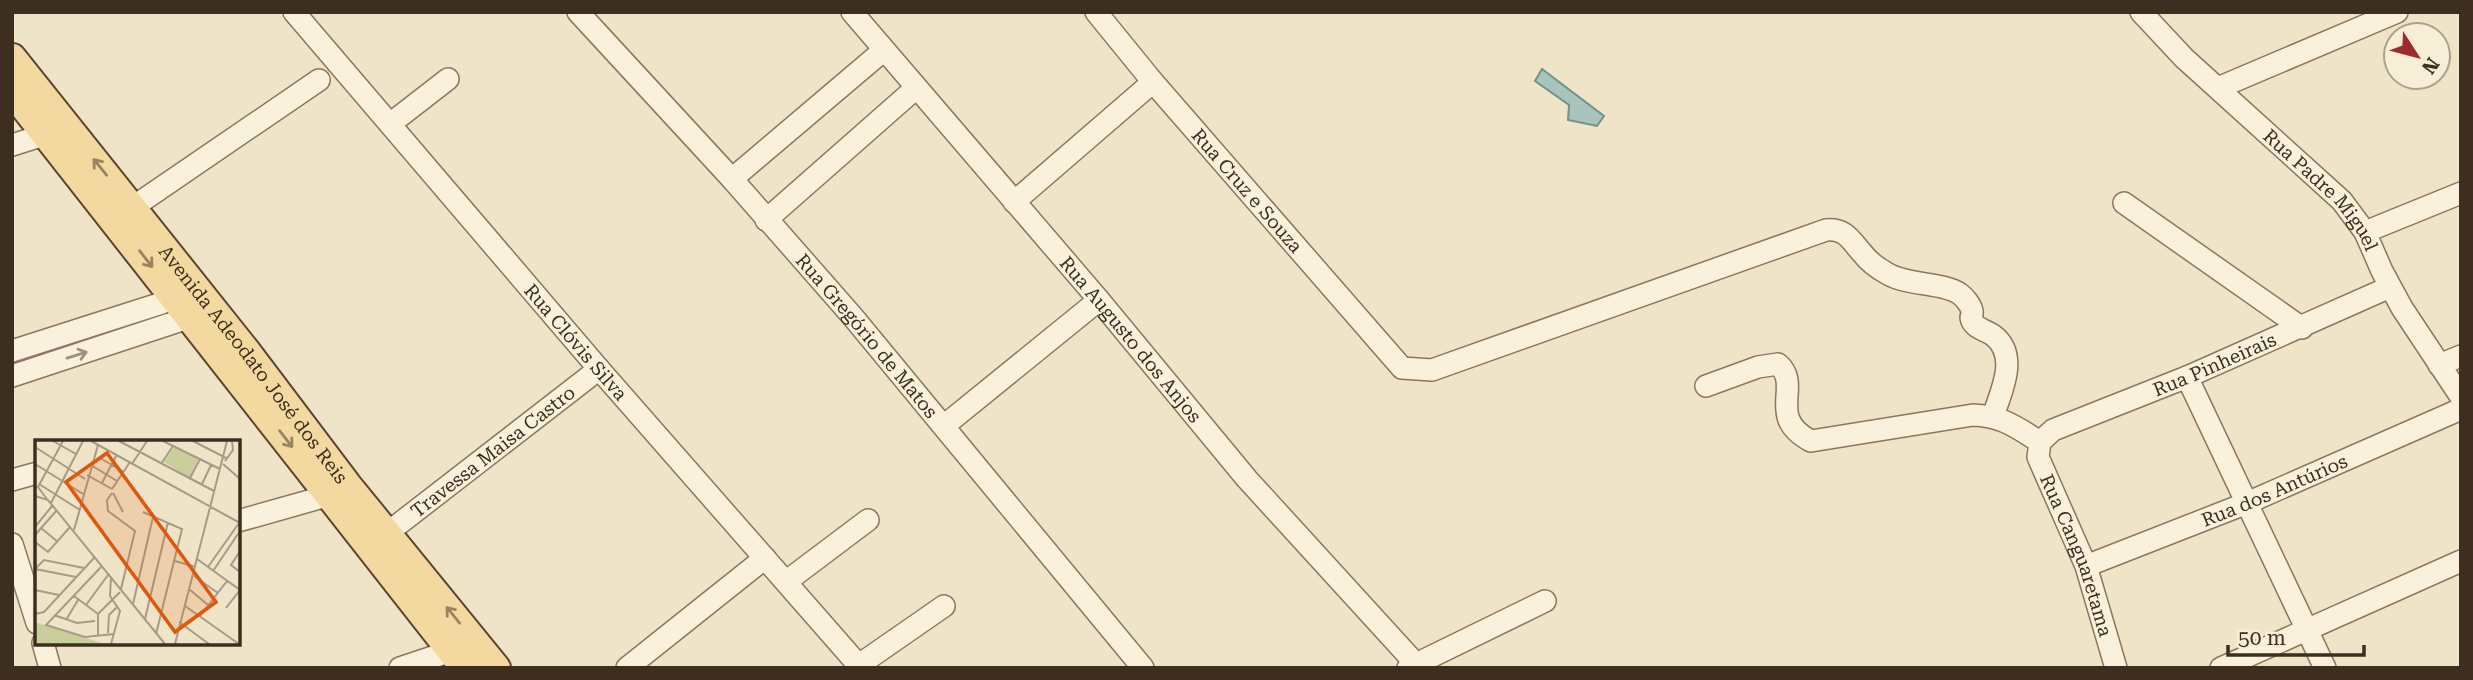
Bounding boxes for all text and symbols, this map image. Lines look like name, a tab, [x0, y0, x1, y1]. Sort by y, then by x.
north arrow	[2382, 21, 2452, 91]
text: N	[2417, 53, 2444, 79]
street label: Rua Cruz e Souza	[1187, 124, 1308, 258]
street label: Rua Padre Miguel	[2259, 124, 2383, 254]
one-way arrow	[93, 158, 108, 176]
street label: Avenida Adeodato José dos Reis	[154, 240, 353, 488]
one-way arrow	[139, 249, 154, 268]
street label: Rua Gregório de Matos	[791, 249, 943, 423]
street label: Rua Augusto dos Anjos	[1055, 251, 1207, 427]
street label: Rua Clóvis Silva	[520, 279, 633, 405]
street label: Rua Pinheirais	[2149, 327, 2280, 401]
one-way arrow	[66, 348, 88, 360]
street label: Travessa Maisa Castro	[406, 380, 580, 522]
one-way arrow	[278, 429, 293, 447]
inset map	[35, 440, 240, 645]
street label: Rua dos Antúrios	[2198, 449, 2351, 531]
street label: Rua Canguaretama	[2035, 471, 2118, 640]
one-way arrow	[445, 607, 461, 625]
scale bar	[2228, 614, 2364, 658]
text: 50 m	[2238, 626, 2286, 650]

